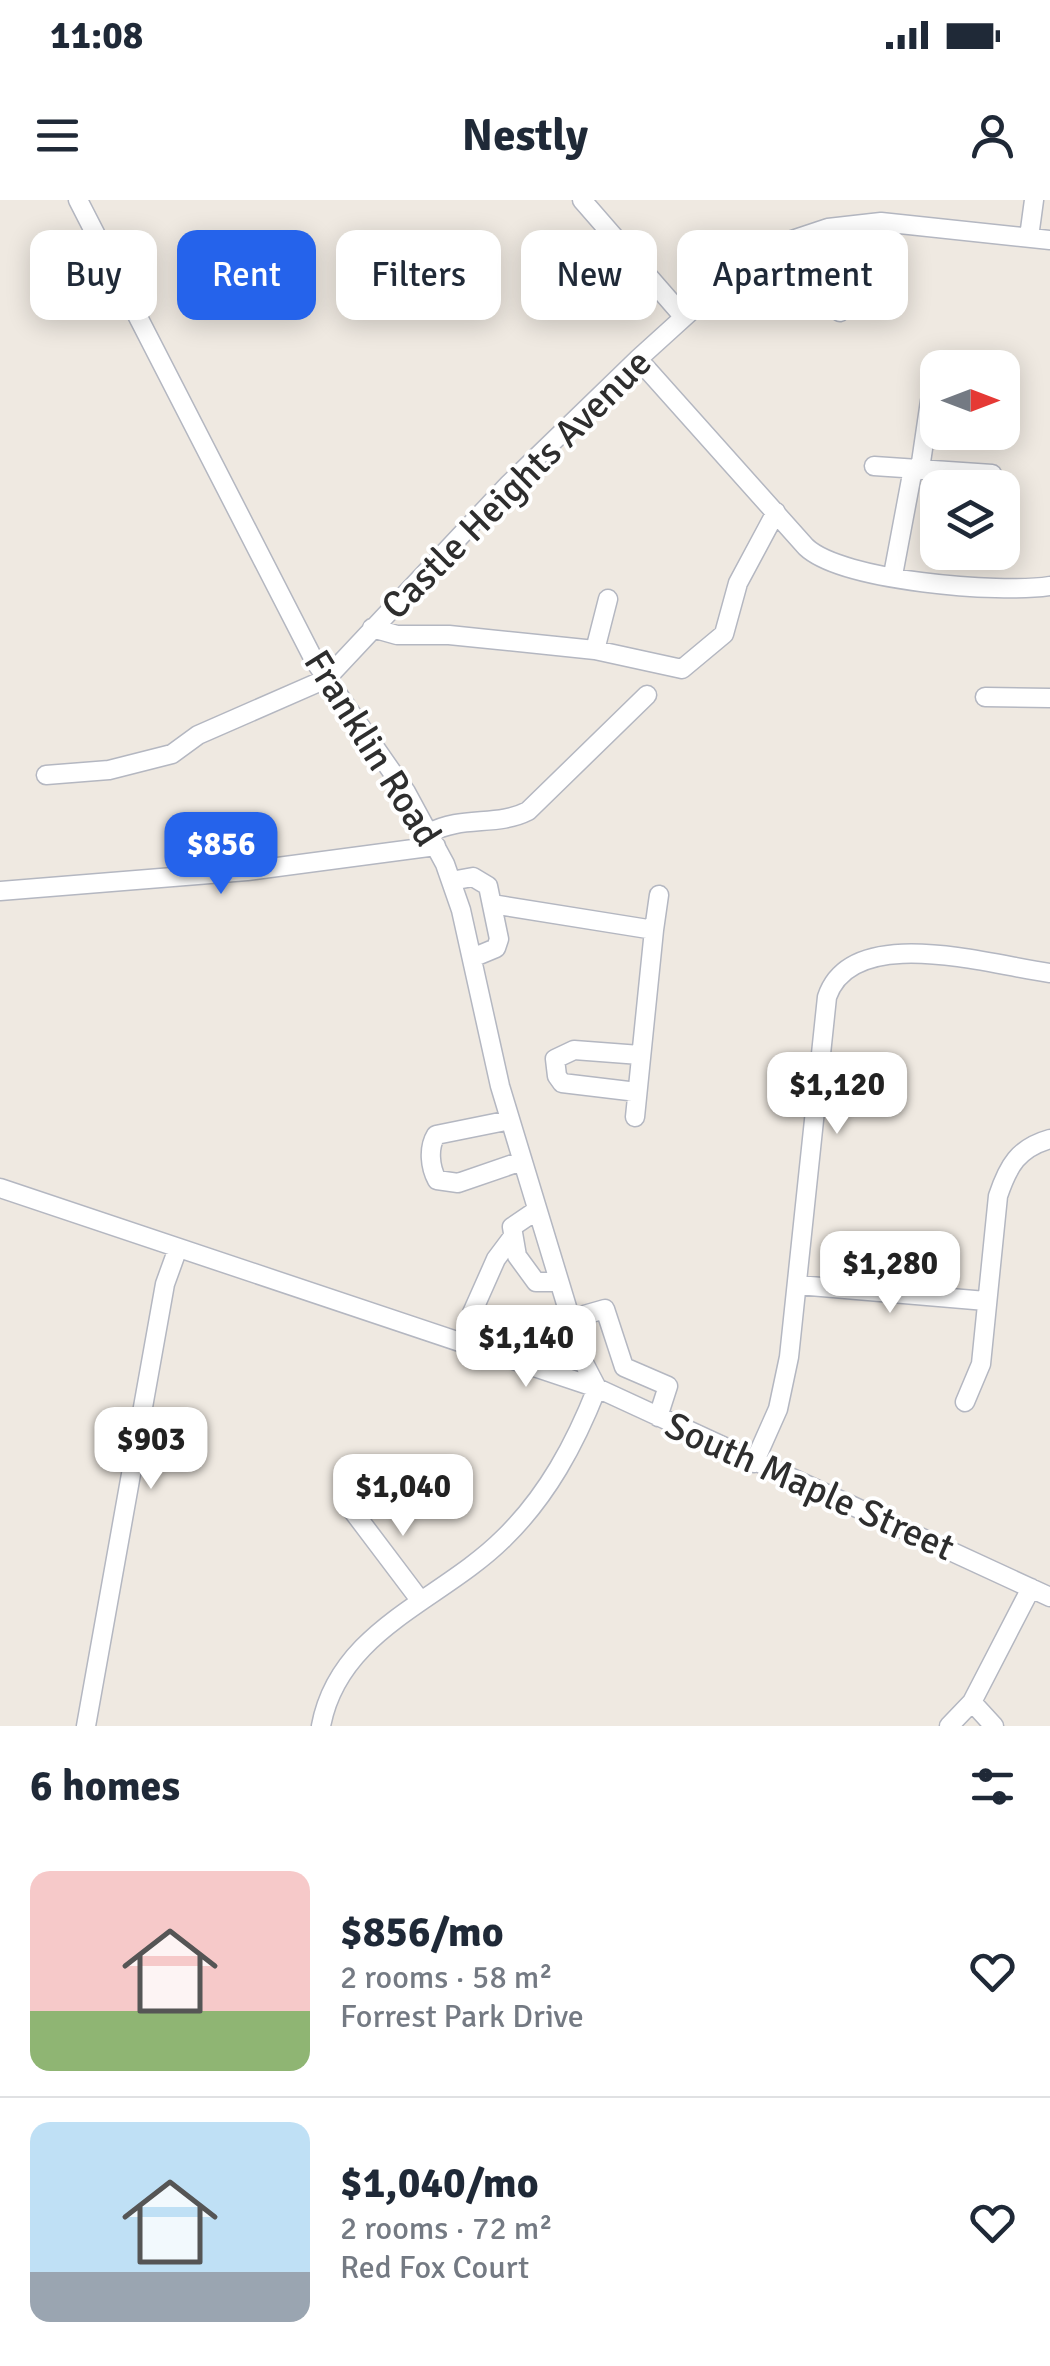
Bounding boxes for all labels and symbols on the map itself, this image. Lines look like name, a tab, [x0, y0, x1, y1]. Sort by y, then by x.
street label: Castle Heights Avenue	[371, 339, 661, 629]
north arrow	[920, 350, 1020, 450]
street label: Franklin Road	[294, 641, 452, 855]
pin: $856	[162, 812, 280, 897]
pin: $1,120	[756, 1052, 918, 1137]
pin: $1,280	[809, 1231, 971, 1316]
pin: $1,140	[445, 1305, 607, 1390]
street label: South Maple Street	[658, 1402, 962, 1571]
pin: $903	[92, 1407, 210, 1492]
pin: $1,040	[322, 1454, 484, 1539]

